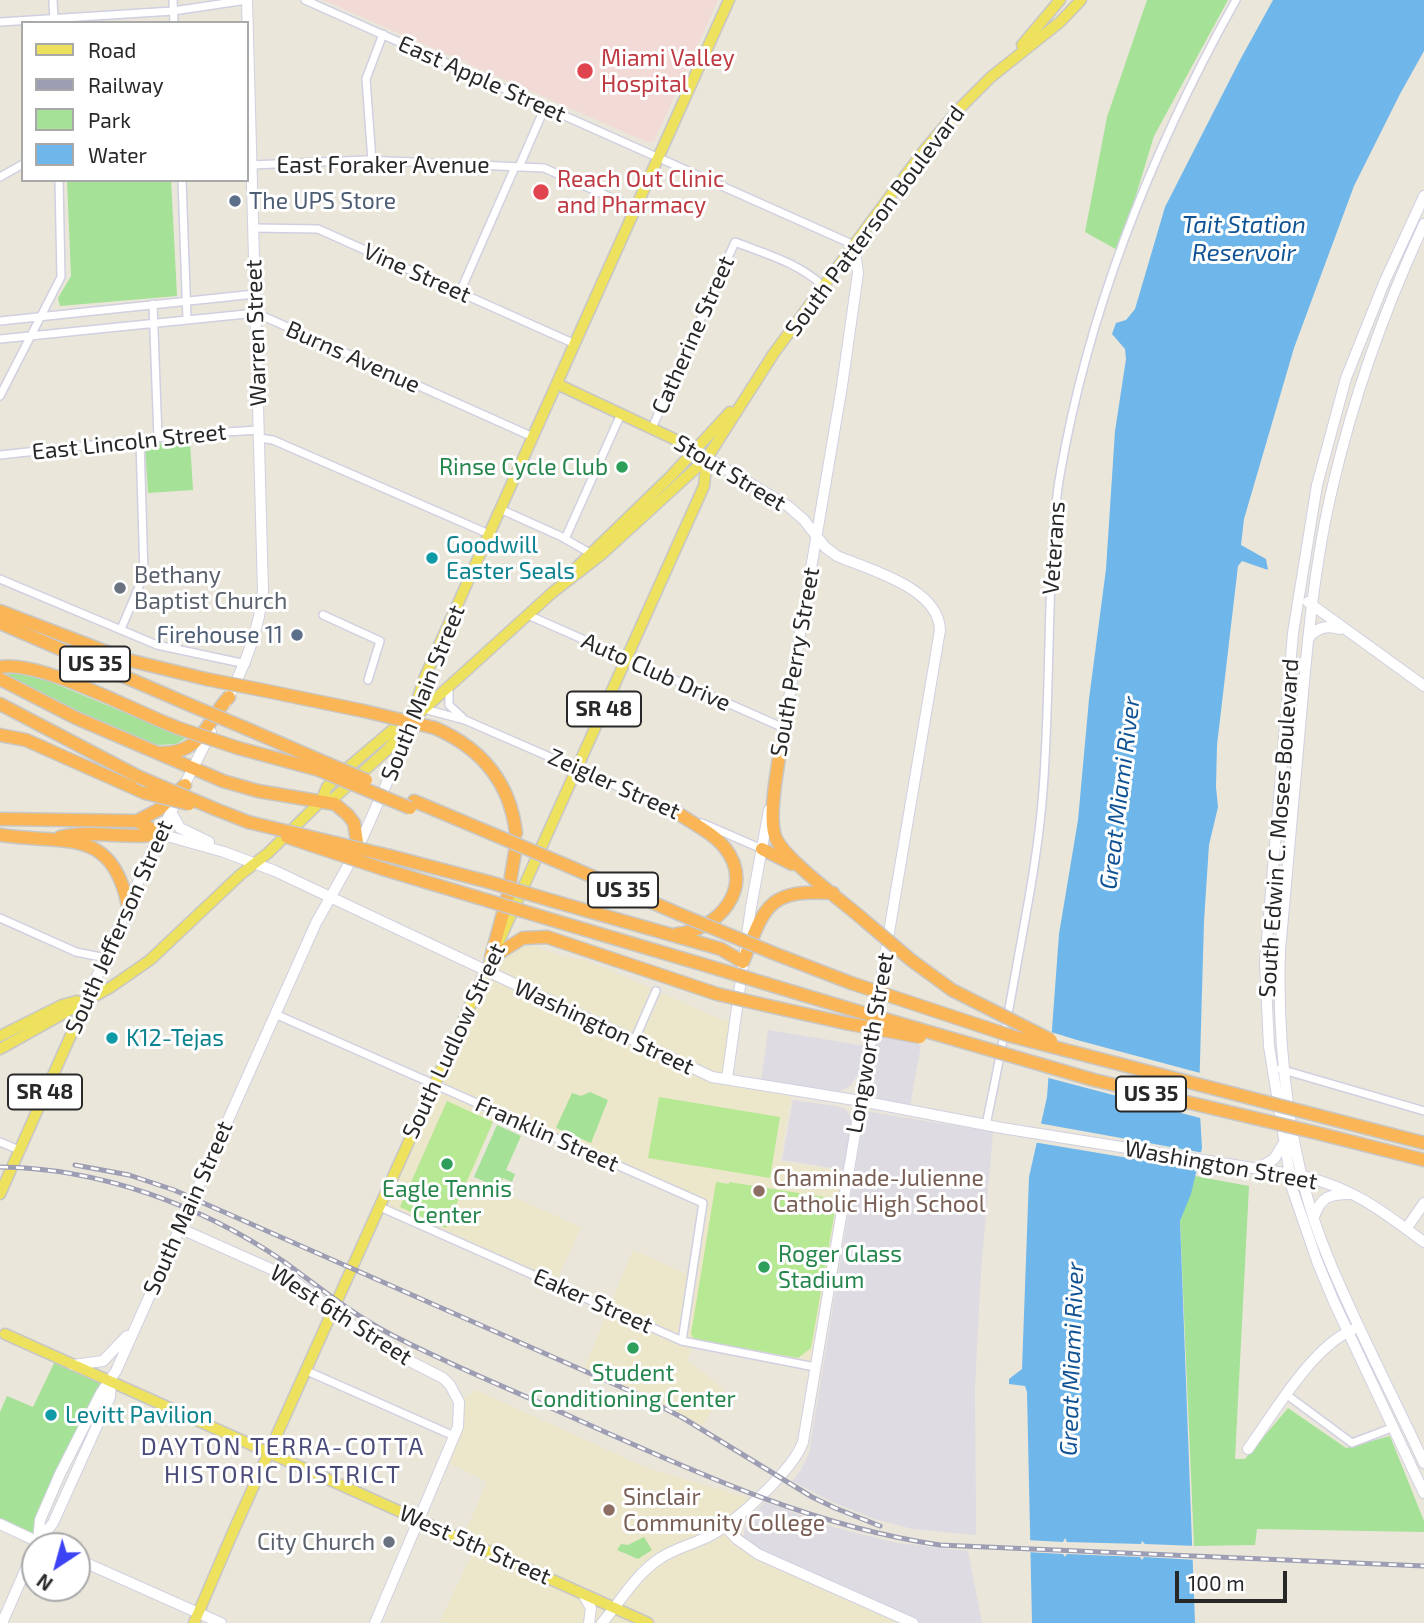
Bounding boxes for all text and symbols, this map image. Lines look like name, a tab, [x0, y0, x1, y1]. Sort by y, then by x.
legend	[21, 21, 248, 182]
street label: East Apple Street	[394, 30, 570, 128]
text: Road	[88, 37, 136, 62]
place label: Miami Valley Hospital	[601, 44, 735, 98]
marker: Miami Valley Hospital	[575, 61, 595, 81]
text: Railway	[88, 72, 164, 97]
street label: South Patterson Boulevard	[779, 100, 971, 342]
text: Park	[88, 107, 131, 132]
text: Water	[88, 142, 147, 167]
street label: East Foraker Avenue	[276, 151, 490, 179]
place label: Reach Out Clinic and Pharmacy	[557, 165, 724, 219]
marker: Reach Out Clinic and Pharmacy	[531, 182, 551, 202]
place label: The UPS Store	[249, 187, 396, 215]
marker: The UPS Store	[227, 193, 243, 209]
water label: Tait Station Reservoir	[1182, 211, 1306, 267]
street label: Vine Street	[359, 237, 475, 309]
street label: Catherine Street	[646, 252, 740, 418]
street label: Warren Street	[240, 259, 272, 407]
street label: Burns Avenue	[282, 315, 424, 399]
street label: East Lincoln Street	[30, 418, 228, 466]
street label: Stout Street	[669, 429, 791, 517]
place label: Rinse Cycle Club	[439, 453, 608, 481]
marker: Rinse Cycle Club	[614, 459, 630, 475]
street label: Veterans	[1037, 500, 1071, 596]
place label: Goodwill Easter Seals	[446, 531, 575, 585]
marker: Goodwill Easter Seals	[424, 550, 440, 566]
place label: Bethany Baptist Church	[134, 561, 287, 615]
street label: South Perry Street	[765, 565, 825, 759]
marker: Bethany Baptist Church	[112, 580, 128, 596]
street label: South Main Street	[375, 601, 471, 785]
place label: Firehouse 11	[157, 621, 283, 649]
marker: Firehouse 11	[289, 627, 305, 643]
street label: Auto Club Drive	[577, 627, 735, 717]
road number: US 35	[60, 646, 130, 682]
street label: South Edwin C. Moses Boulevard	[1253, 658, 1305, 998]
road number: SR 48	[567, 692, 641, 726]
water label: Great Miami River	[1094, 695, 1146, 891]
street label: Zeigler Street	[544, 743, 684, 825]
street label: South Jefferson Street	[59, 816, 179, 1038]
road number: US 35	[588, 872, 658, 908]
street label: South Ludlow Street	[397, 939, 511, 1143]
street label: Longworth Street	[840, 950, 900, 1136]
street label: Washington Street	[510, 973, 698, 1081]
place label: K12-Tejas	[126, 1024, 224, 1052]
marker: K12-Tejas	[104, 1030, 120, 1046]
road number: SR 48	[8, 1074, 82, 1110]
road number: US 35	[1116, 1076, 1186, 1112]
street label: Franklin Street	[471, 1090, 623, 1178]
street label: South Main Street	[137, 1117, 239, 1299]
street label: Washington Street	[1122, 1134, 1320, 1196]
marker: Eagle Tennis Center	[439, 1156, 455, 1172]
place label: Chaminade-Julienne Catholic High School	[773, 1164, 986, 1218]
place label: Eagle Tennis Center	[382, 1175, 512, 1229]
marker: Chaminade-Julienne Catholic High School	[751, 1183, 767, 1199]
place label: Roger Glass Stadium	[778, 1240, 902, 1294]
street label: West 6th Street	[265, 1259, 417, 1371]
marker: Roger Glass Stadium	[756, 1259, 772, 1275]
water label: Great Miami River	[1054, 1261, 1090, 1457]
street label: Eaker Street	[529, 1262, 657, 1340]
marker: Student Conditioning Center	[625, 1340, 641, 1356]
place label: Student Conditioning Center	[530, 1359, 736, 1413]
place label: Levitt Pavilion	[65, 1401, 213, 1429]
marker: Levitt Pavilion	[43, 1407, 59, 1423]
district label: DAYTON TERRA-COTTA HISTORIC DISTRICT	[143, 1433, 423, 1489]
place label: Sinclair Community College	[623, 1483, 825, 1537]
street label: West 5th Street	[395, 1499, 555, 1591]
marker: Sinclair Community College	[601, 1502, 617, 1518]
place label: City Church	[257, 1528, 375, 1556]
north arrow	[21, 1532, 91, 1602]
marker: City Church	[381, 1534, 397, 1550]
scale bar	[1179, 1556, 1291, 1600]
text: N	[32, 1569, 57, 1596]
text: 100 m	[1188, 1570, 1245, 1595]

